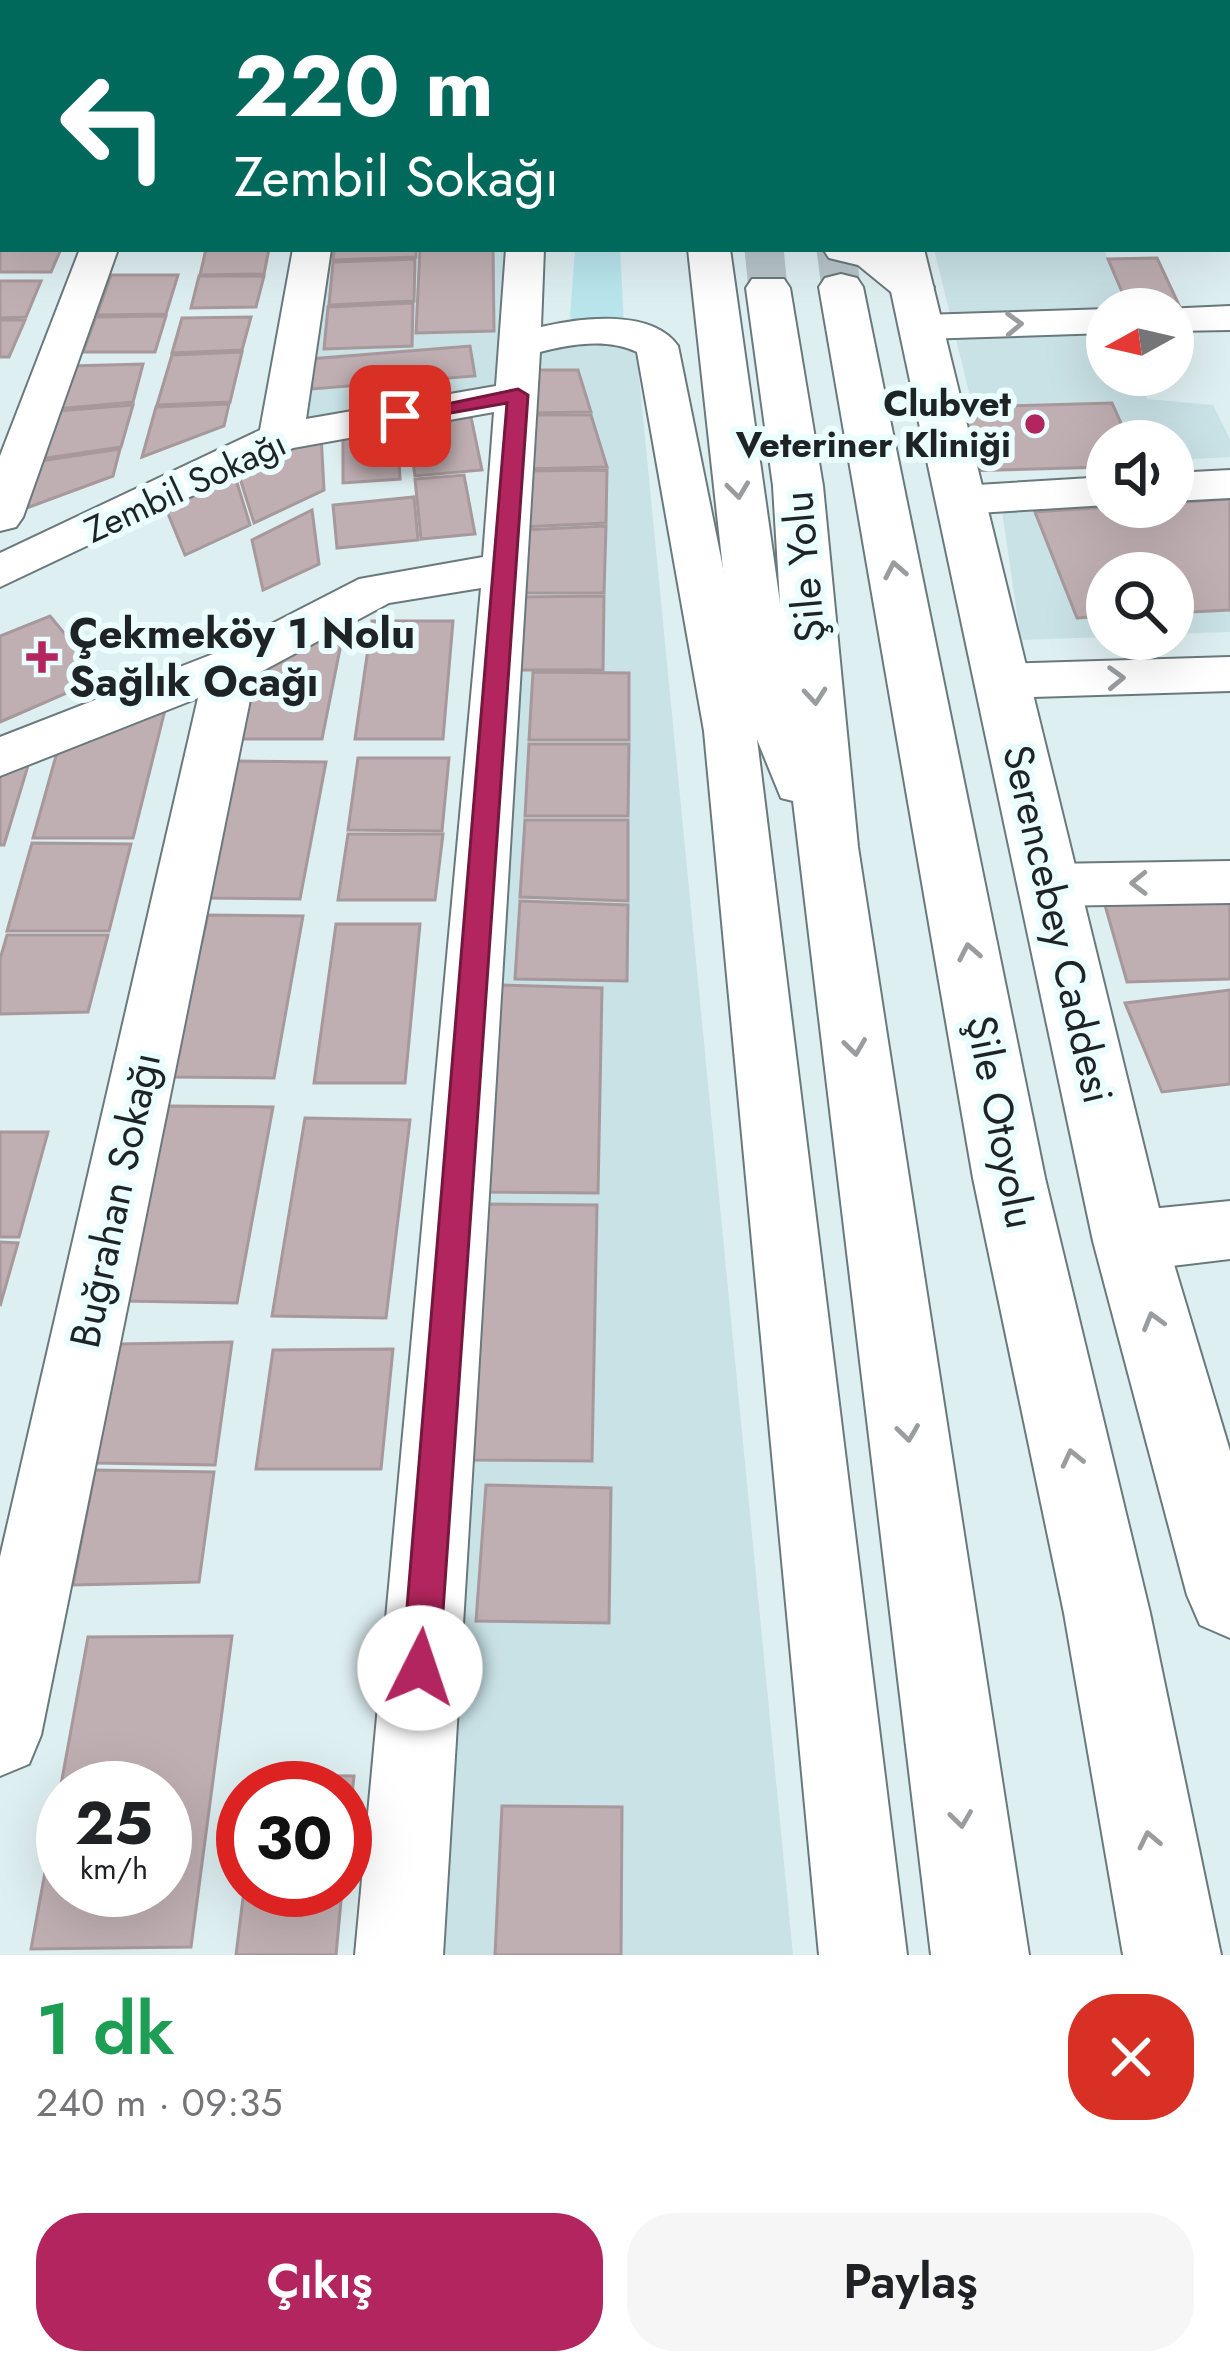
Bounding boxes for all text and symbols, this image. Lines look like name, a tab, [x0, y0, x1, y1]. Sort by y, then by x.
text: 220 m	[234, 26, 494, 148]
icon: left	[36, 48, 192, 204]
text: Zembil Sokağı	[234, 138, 559, 216]
north arrow	[1086, 288, 1194, 396]
map controls	[1086, 288, 1194, 660]
one-way arrow	[1005, 311, 1024, 337]
pin	[349, 365, 451, 467]
place label: Clubvet Veteriner Kliniği	[735, 377, 1012, 470]
icon: arrive	[367, 383, 433, 449]
marker: Clubvet Veteriner Kliniği	[1022, 411, 1048, 437]
street label: Zembil Sokağı	[76, 417, 294, 555]
button: sound	[1086, 420, 1194, 528]
one-way arrow	[725, 480, 751, 500]
street label: Şile Yolu	[767, 489, 841, 645]
button: search	[1086, 552, 1194, 660]
one-way arrow	[883, 560, 909, 580]
place label: Çekmeköy 1 Nolu Sağlık Ocağı	[69, 603, 415, 712]
marker: Çekmeköy 1 Nolu Sağlık Ocağı	[26, 641, 58, 673]
one-way arrow	[1107, 665, 1126, 691]
one-way arrow	[802, 687, 827, 706]
street label: Serencebey Caddesi	[987, 739, 1129, 1109]
one-way arrow	[1129, 870, 1148, 896]
one-way arrow	[957, 943, 983, 963]
street label: Şile Otoyolu	[950, 1010, 1052, 1234]
one-way arrow	[841, 1037, 867, 1056]
street label: Buğrahan Sokağı	[54, 1047, 176, 1353]
one-way arrow	[1142, 1311, 1167, 1331]
one-way arrow	[894, 1423, 920, 1443]
one-way arrow	[1061, 1448, 1086, 1468]
position arrow	[357, 1605, 483, 1731]
speed limit sign: 30	[216, 1761, 372, 1917]
text: 25	[75, 1780, 153, 1867]
one-way arrow	[947, 1810, 973, 1829]
one-way arrow	[1137, 1831, 1163, 1851]
text: km/h	[80, 1847, 148, 1890]
text: 1 dk	[36, 1977, 175, 2081]
button: close	[1068, 1994, 1194, 2120]
text: 240 m · 09:35	[36, 2074, 282, 2131]
button: Çıkış	[36, 2213, 603, 2351]
button: Paylaş	[627, 2213, 1194, 2351]

